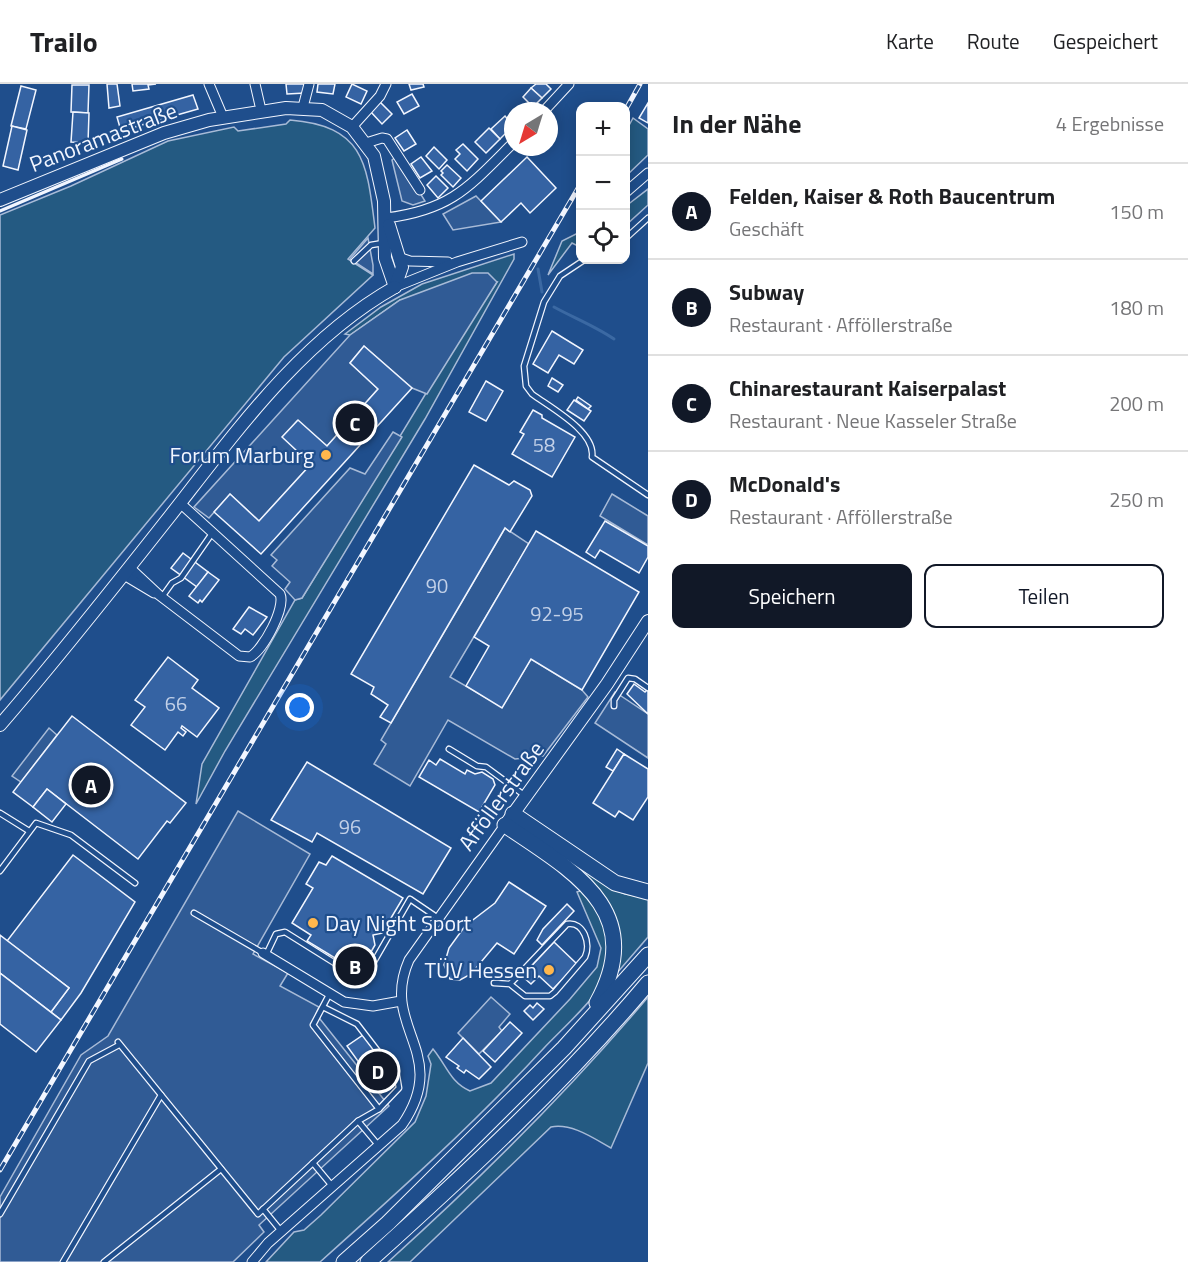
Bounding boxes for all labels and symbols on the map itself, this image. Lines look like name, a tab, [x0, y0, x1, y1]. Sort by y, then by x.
street label: Panoramastraße	[24, 93, 182, 181]
north arrow	[504, 102, 558, 156]
pin: C	[336, 400, 374, 446]
house number: 58	[533, 429, 555, 460]
place label: Forum Marburg	[170, 438, 314, 472]
marker: Forum Marburg	[319, 448, 333, 462]
house number: 90	[426, 570, 448, 601]
house number: 92-95	[530, 598, 584, 629]
house number: 66	[165, 688, 187, 719]
your location	[285, 693, 314, 722]
street label: Afföllerstraße	[450, 734, 552, 858]
pin: A	[72, 762, 110, 808]
house number: 96	[339, 811, 361, 842]
place label: Day Night Sport	[325, 906, 472, 940]
marker: Day Night Sport	[306, 916, 320, 930]
pin: B	[336, 944, 374, 988]
place label: TÜV Hessen	[424, 953, 537, 987]
marker: TÜV Hessen	[542, 963, 556, 977]
pin: D	[358, 1048, 398, 1094]

